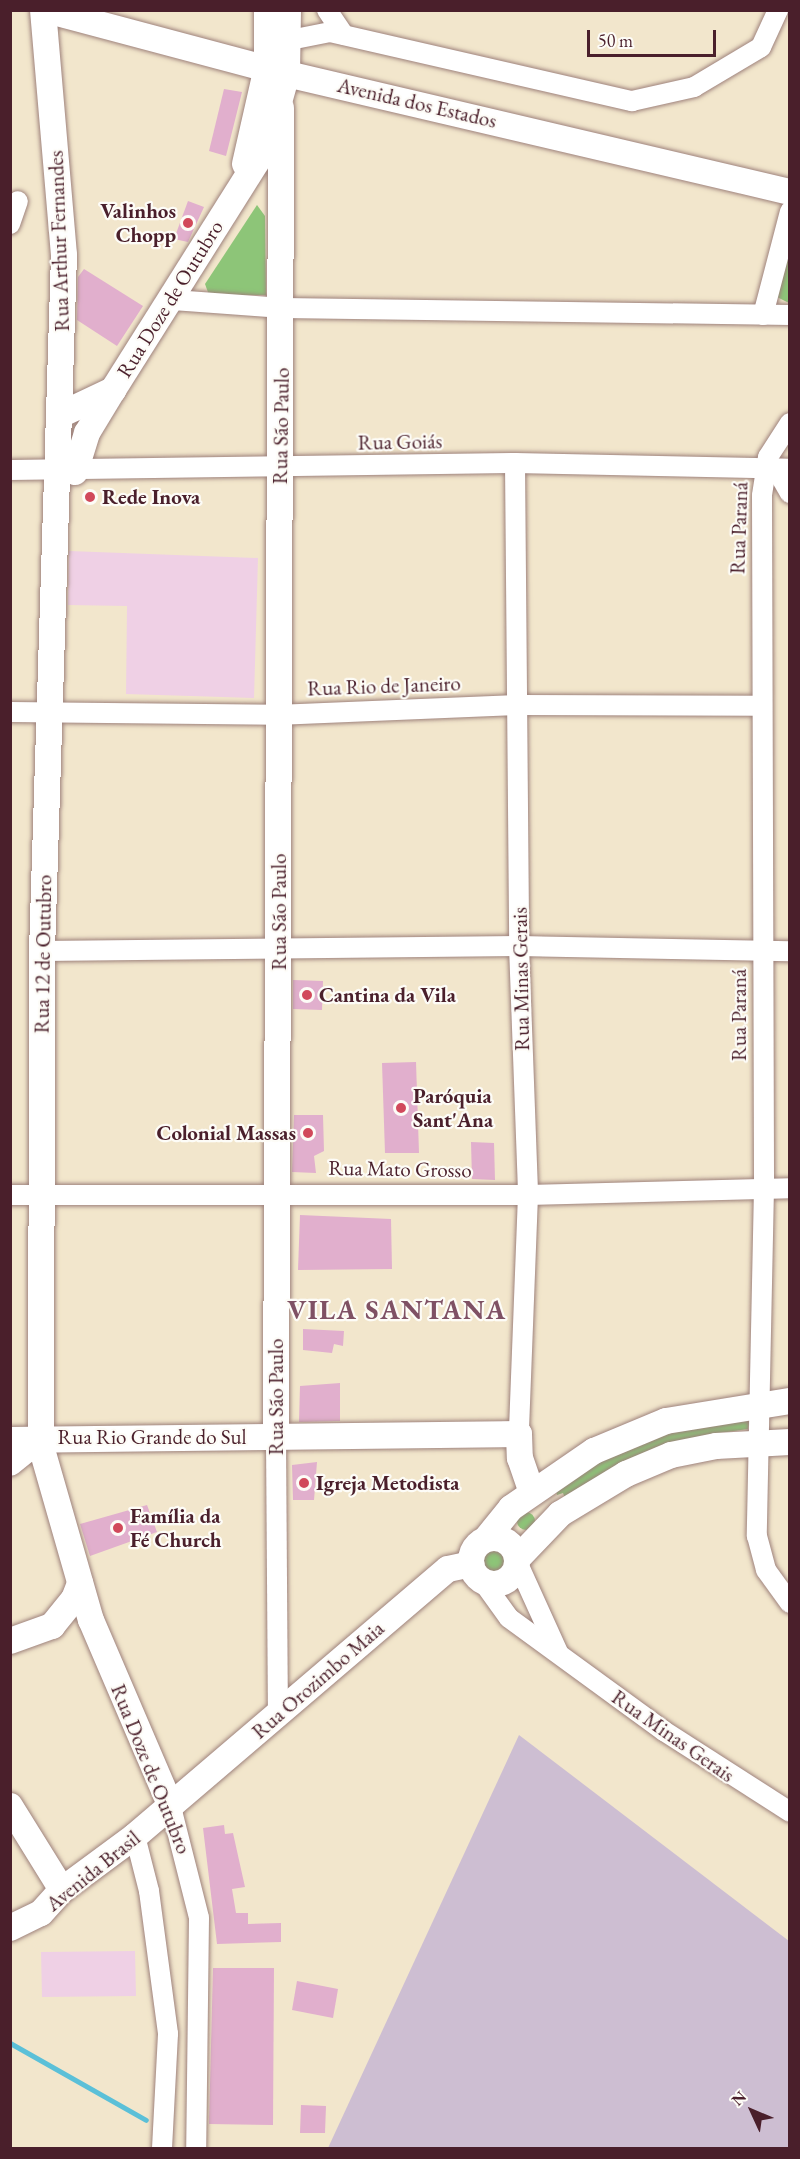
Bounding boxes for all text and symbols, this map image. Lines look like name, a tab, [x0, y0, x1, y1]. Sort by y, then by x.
scale bar	[590, 18, 719, 56]
text: 50 m	[598, 29, 633, 52]
street label: Avenida dos Estados	[335, 72, 499, 134]
street label: Rua Arthur Fernandes	[43, 150, 75, 332]
place label: Valinhos Chopp	[100, 198, 176, 248]
street label: Rua Doze de Outubro	[111, 216, 229, 382]
marker: Valinhos Chopp	[181, 216, 195, 230]
street label: Rua São Paulo	[267, 367, 295, 485]
street label: Rua Goiás	[357, 429, 443, 455]
street label: Rua Paraná	[725, 481, 753, 575]
place label: Rede Inova	[102, 484, 200, 510]
marker: Rede Inova	[83, 490, 97, 504]
street label: Rua Rio de Janeiro	[307, 671, 461, 701]
street label: Rua São Paulo	[266, 854, 292, 970]
street label: Rua 12 de Outubro	[29, 874, 57, 1034]
street label: Rua Minas Gerais	[507, 907, 535, 1051]
street label: Rua Paraná	[726, 969, 752, 1061]
place label: Cantina da Vila	[319, 982, 456, 1008]
marker: Cantina da Vila	[300, 988, 314, 1002]
place label: Paróquia Sant'Ana	[413, 1083, 493, 1133]
marker: Paróquia Sant'Ana	[394, 1101, 408, 1115]
place label: Colonial Massas	[157, 1120, 296, 1146]
marker: Colonial Massas	[301, 1126, 315, 1140]
street label: Rua Mato Grosso	[328, 1155, 472, 1183]
district label: VILA SANTANA	[287, 1294, 507, 1326]
street label: Rua São Paulo	[263, 1339, 289, 1455]
street label: Rua Rio Grande do Sul	[57, 1424, 247, 1450]
place label: Igreja Metodista	[316, 1470, 460, 1496]
marker: Igreja Metodista	[297, 1476, 311, 1490]
place label: Família da Fé Church	[130, 1503, 221, 1553]
marker: Família da Fé Church	[111, 1521, 125, 1535]
street label: Rua Orozimbo Maia	[247, 1616, 389, 1744]
street label: Rua Doze de Outubro	[105, 1680, 197, 1858]
street label: Rua Minas Gerais	[607, 1684, 739, 1788]
street label: Avenida Brasil	[41, 1825, 145, 1917]
north arrow	[722, 2081, 782, 2141]
text: N	[727, 2086, 751, 2110]

